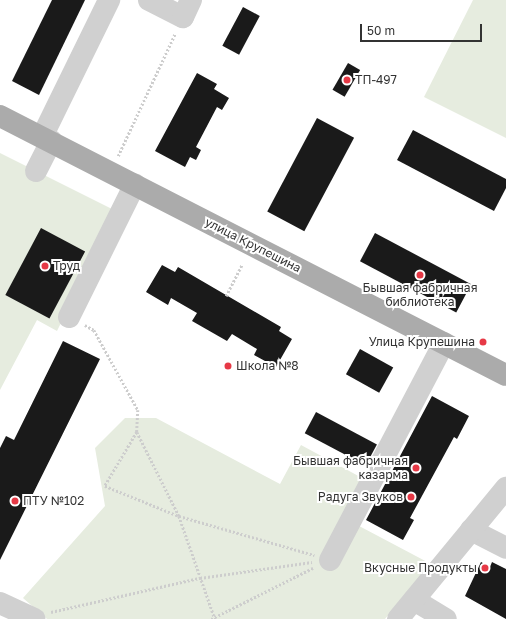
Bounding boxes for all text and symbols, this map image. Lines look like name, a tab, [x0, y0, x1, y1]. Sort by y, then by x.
scale bar	[362, 16, 484, 42]
text: 50 m	[367, 23, 395, 38]
place label: ТП-497	[355, 73, 397, 87]
marker: ТП-497	[342, 75, 352, 85]
street label: улица Крупешина	[203, 215, 303, 275]
place label: Труд	[53, 259, 80, 273]
marker: Труд	[40, 261, 50, 271]
marker: Бывшая фабричная библиотека	[415, 270, 425, 280]
place label: Бывшая фабричная библиотека	[363, 281, 477, 309]
place label: Улица Крупешина	[369, 335, 475, 349]
marker: Улица Крупешина	[478, 337, 488, 347]
place label: Школа №8	[236, 359, 299, 373]
marker: Школа №8	[223, 361, 233, 371]
place label: Бывшая фабричная казарма	[293, 454, 408, 482]
marker: Бывшая фабричная казарма	[411, 463, 421, 473]
place label: Радуга Звуков	[318, 490, 403, 504]
marker: Радуга Звуков	[406, 492, 416, 502]
place label: ПТУ №102	[23, 494, 84, 508]
marker: ПТУ №102	[10, 496, 20, 506]
place label: Вкусные Продукты	[364, 561, 477, 575]
marker: Вкусные Продукты	[480, 563, 490, 573]

